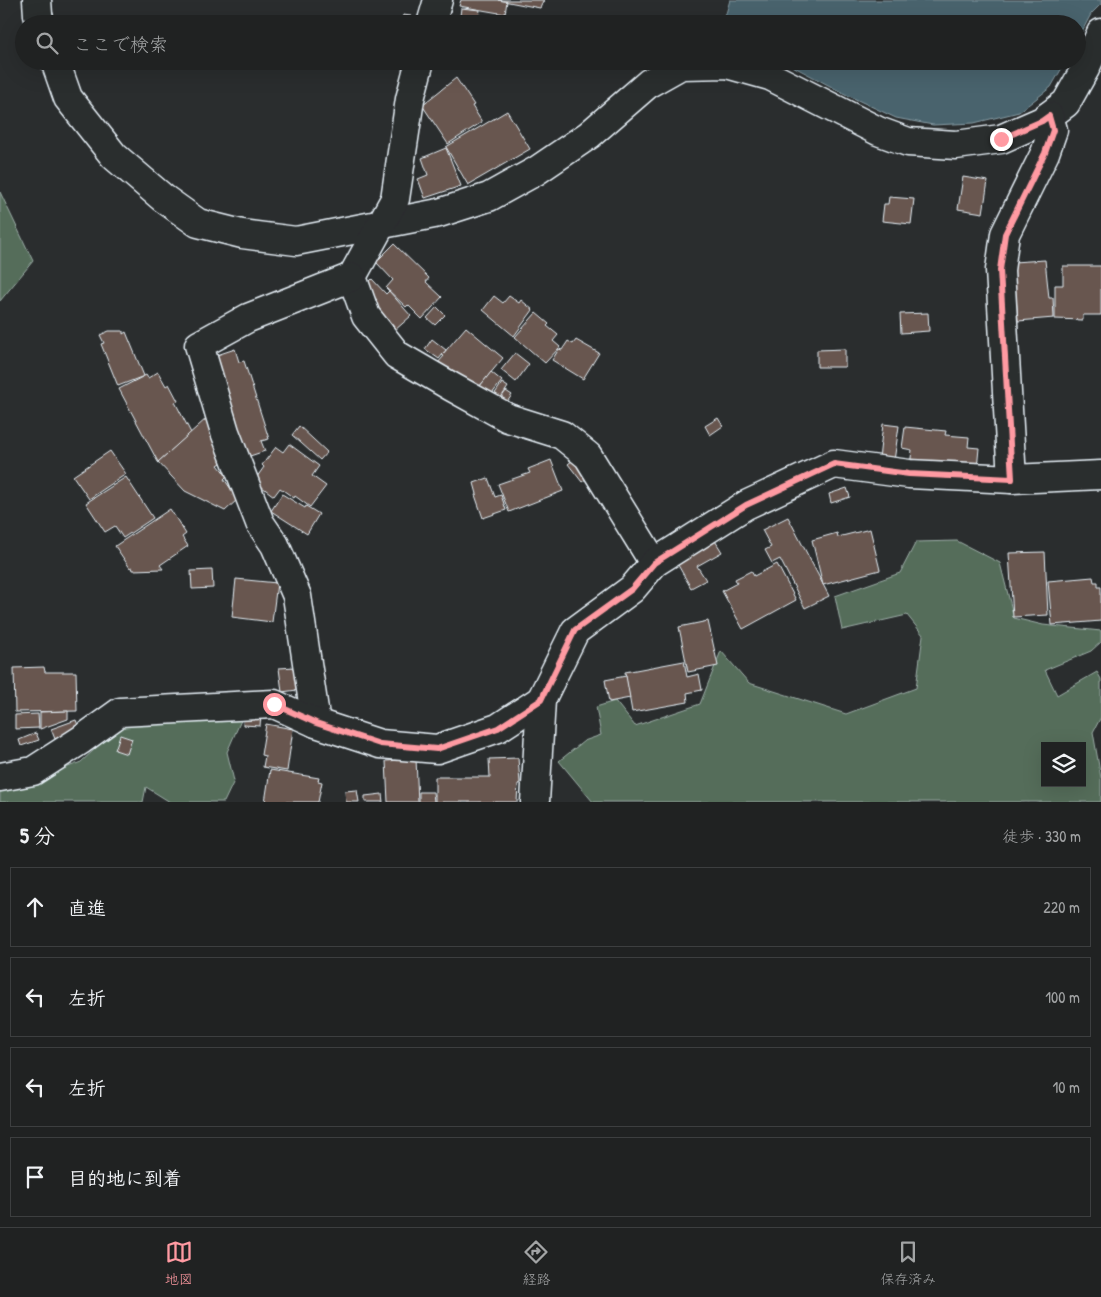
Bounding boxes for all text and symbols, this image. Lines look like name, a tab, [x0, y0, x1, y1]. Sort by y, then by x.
search box	[15, 15, 1086, 70]
icon: search	[33, 29, 61, 57]
text: ここで検索	[73, 31, 168, 57]
route end	[990, 128, 1013, 151]
route start	[263, 693, 286, 716]
map controls	[1041, 742, 1086, 787]
button: layers	[1041, 742, 1086, 787]
text: 5 分	[20, 821, 55, 850]
text: 徒歩 · 330 m	[1002, 825, 1081, 847]
icon: ahead	[21, 893, 49, 921]
text: 直進	[68, 895, 106, 921]
text: 220 m	[1043, 896, 1080, 918]
icon: left	[21, 983, 49, 1011]
text: 左折	[68, 985, 106, 1011]
text: 100 m	[1045, 986, 1080, 1008]
icon: left	[21, 1073, 49, 1101]
text: 左折	[68, 1075, 106, 1101]
text: 10 m	[1052, 1076, 1080, 1098]
icon: arrive	[21, 1163, 49, 1191]
text: 目的地に到着	[68, 1165, 182, 1191]
tab: 地図	[165, 1238, 193, 1288]
tab: 経路	[522, 1238, 550, 1288]
tab: 保存済み	[880, 1238, 936, 1288]

